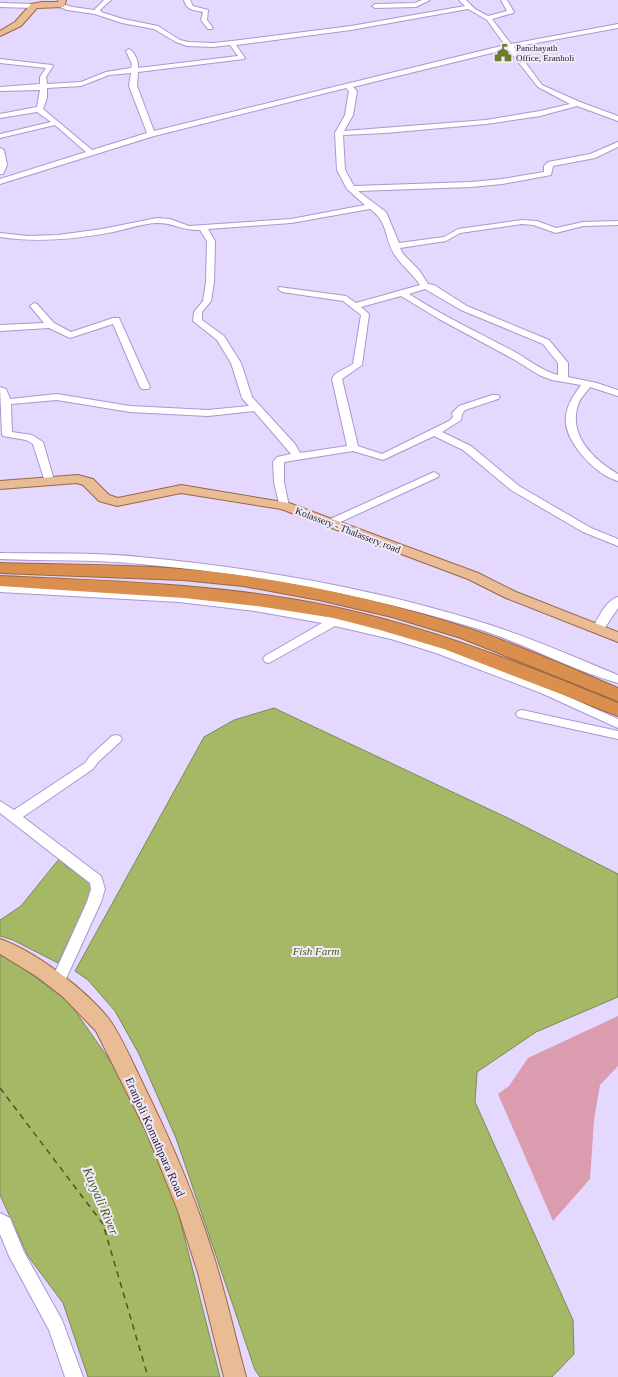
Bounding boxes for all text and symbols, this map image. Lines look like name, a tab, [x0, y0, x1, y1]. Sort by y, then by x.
public building icon: Panchayath Office, Eranholi	[493, 43, 513, 63]
place label: Panchayath Office, Eranholi	[516, 43, 575, 63]
street label: Kolassery - Thalassery road	[294, 505, 402, 555]
water label: Fish Farm	[292, 945, 339, 957]
street label: Eranjoli Komathpara Road	[122, 1075, 188, 1199]
water label: Kuyyali River	[80, 1164, 122, 1238]

